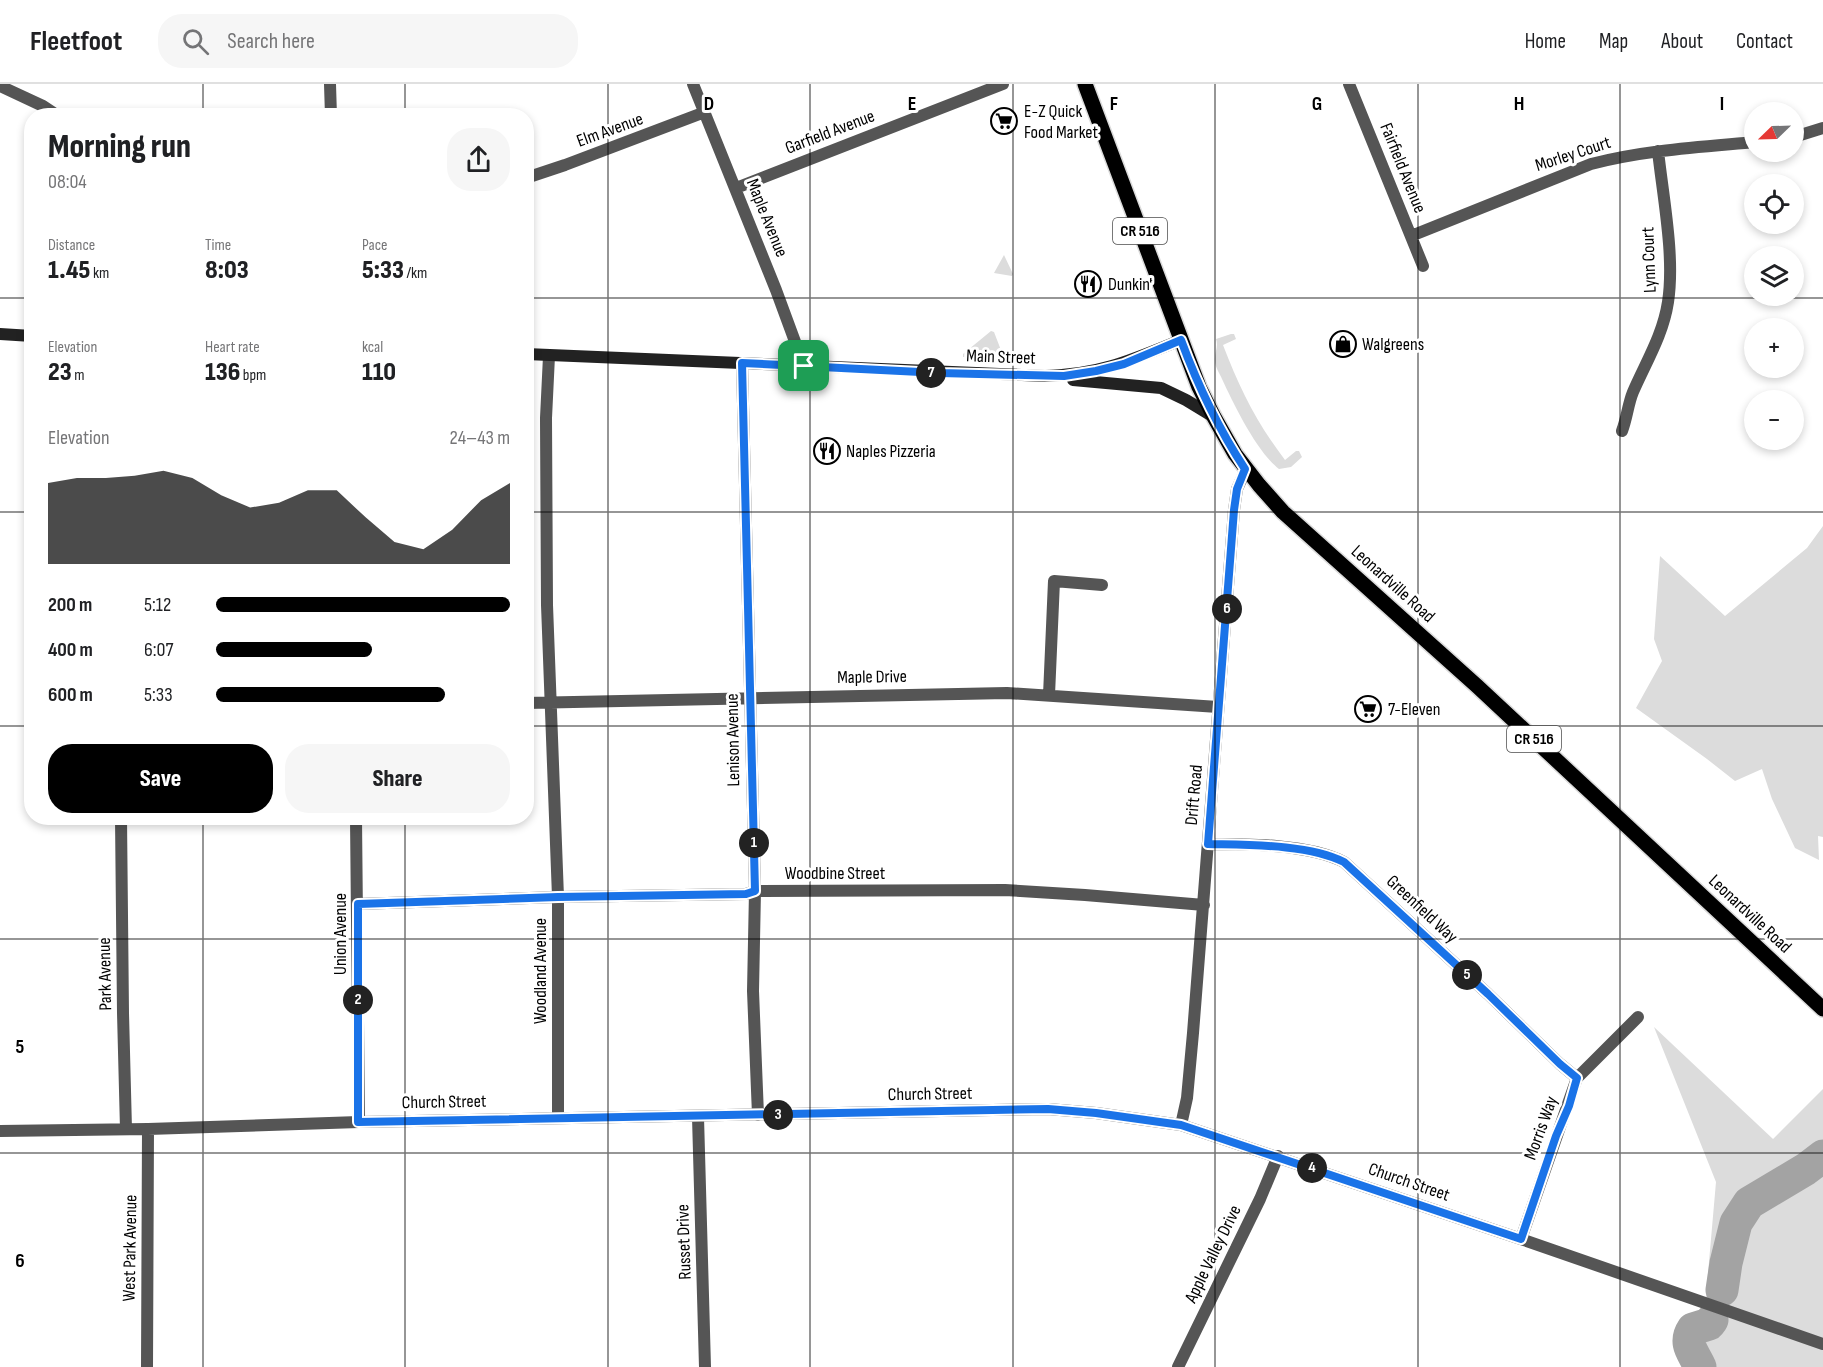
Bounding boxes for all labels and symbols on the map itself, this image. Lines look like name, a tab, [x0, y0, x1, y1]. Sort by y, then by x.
text: D	[704, 92, 714, 116]
text: E	[908, 92, 916, 116]
text: F	[1110, 92, 1118, 116]
text: G	[1312, 92, 1322, 116]
text: H	[1514, 92, 1524, 116]
text: I	[1720, 92, 1724, 116]
place label: E-Z Quick Food Market	[1024, 101, 1098, 143]
north arrow	[1744, 102, 1804, 162]
street label: Garfield Avenue	[782, 105, 878, 159]
supermarket icon: E-Z Quick Food Market	[989, 106, 1019, 136]
street label: Elm Avenue	[574, 108, 646, 152]
street label: Fairfield Avenue	[1375, 120, 1431, 216]
street label: Morley Court	[1533, 132, 1614, 176]
street label: Maple Avenue	[742, 176, 792, 260]
road number: CR 516	[1113, 218, 1167, 244]
street label: Lynn Court	[1637, 226, 1661, 293]
restaurant icon: Dunkin'	[1073, 269, 1103, 299]
place label: Dunkin'	[1108, 274, 1152, 295]
shop icon: Walgreens	[1328, 329, 1358, 359]
place label: Walgreens	[1362, 334, 1424, 355]
pin	[778, 340, 829, 391]
street label: Main Street	[966, 345, 1037, 369]
pin: 7	[916, 358, 946, 388]
restaurant icon: Naples Pizzeria	[812, 436, 842, 466]
place label: Naples Pizzeria	[846, 441, 936, 462]
street label: Leonardville Road	[1347, 541, 1439, 627]
pin: 6	[1212, 594, 1242, 624]
street label: Maple Drive	[837, 666, 907, 688]
street label: Lenison Avenue	[722, 693, 744, 787]
supermarket icon: 7-Eleven	[1353, 694, 1383, 724]
place label: 7-Eleven	[1388, 699, 1441, 720]
road number: CR 516	[1507, 726, 1561, 752]
street label: Drift Road	[1181, 764, 1207, 826]
pin: 1	[739, 828, 769, 858]
street label: Woodbine Street	[785, 863, 886, 884]
street label: Leonardville Road	[1704, 870, 1796, 958]
street label: Greenfield Way	[1382, 871, 1462, 947]
street label: Union Avenue	[330, 893, 351, 975]
street label: Woodland Avenue	[530, 918, 551, 1024]
street label: Park Avenue	[94, 937, 116, 1011]
pin: 5	[1452, 960, 1482, 990]
pin: 2	[343, 985, 373, 1015]
text: 5	[16, 1035, 25, 1059]
street label: Church Street	[888, 1083, 973, 1105]
street label: Church Street	[402, 1091, 487, 1113]
street label: Morris Way	[1520, 1093, 1562, 1163]
pin: 3	[763, 1100, 793, 1130]
pin: 4	[1297, 1153, 1327, 1183]
street label: Church Street	[1366, 1158, 1453, 1206]
street label: West Park Avenue	[119, 1194, 141, 1302]
street label: Apple Valley Drive	[1180, 1202, 1246, 1307]
street label: Russet Drive	[672, 1204, 696, 1280]
text: 6	[15, 1249, 25, 1273]

